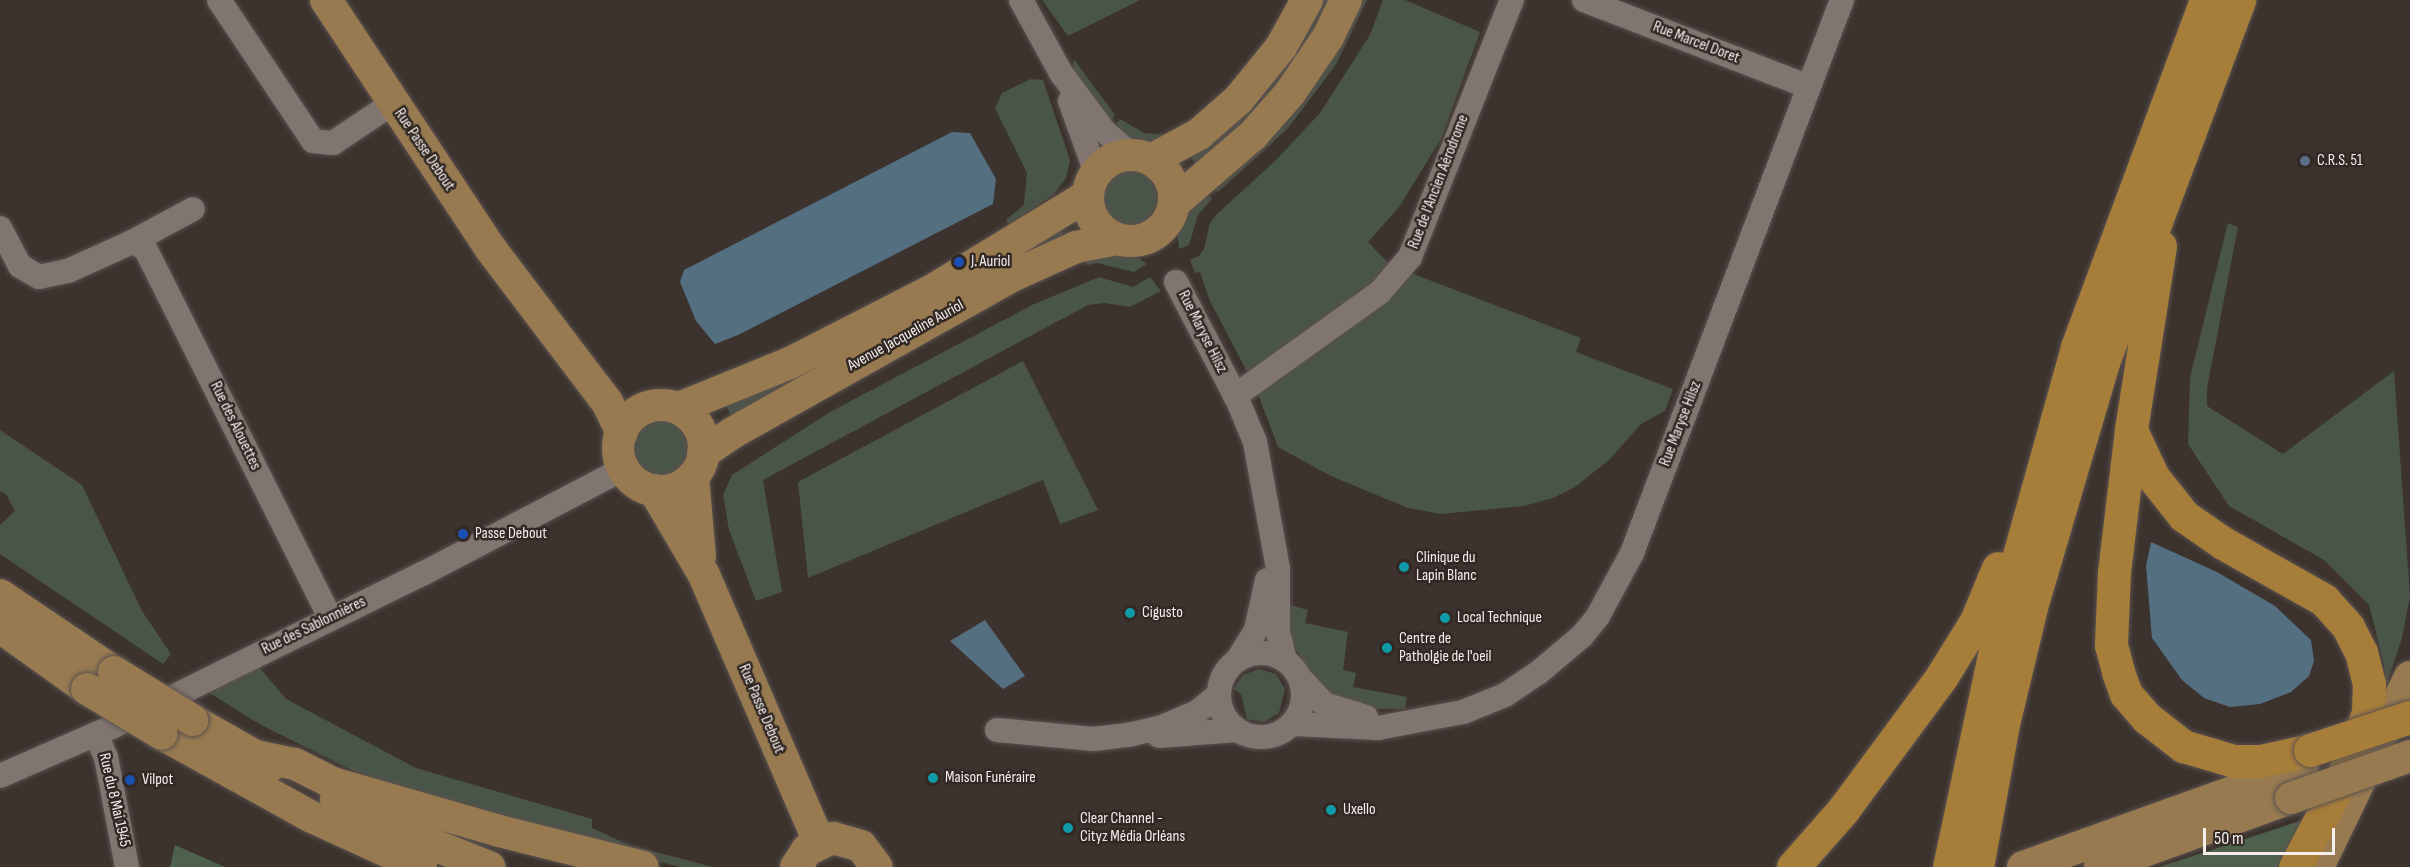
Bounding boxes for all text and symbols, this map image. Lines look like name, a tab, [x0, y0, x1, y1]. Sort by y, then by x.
street label: Rue Marcel Doret	[1650, 18, 1742, 68]
street label: Rue Passe Debout	[389, 105, 459, 195]
street label: Rue de l'Ancien Aérodrome	[1405, 112, 1473, 252]
place label: C.R.S. 51	[2317, 151, 2363, 171]
marker: C.R.S. 51	[2298, 154, 2312, 168]
place label: J. Auriol	[971, 252, 1010, 272]
marker: J. Auriol	[952, 255, 966, 269]
street label: Rue Maryse Hilsz	[1173, 288, 1231, 376]
street label: Avenue Jacqueline Auriol	[844, 296, 968, 376]
street label: Rue des Alouettes	[205, 379, 265, 473]
street label: Rue Maryse Hilsz	[1656, 379, 1706, 469]
place label: Passe Debout	[475, 524, 547, 544]
marker: Passe Debout	[456, 527, 470, 541]
place label: Clinique du Lapin Blanc	[1416, 548, 1477, 586]
marker: Clinique du Lapin Blanc	[1397, 560, 1411, 574]
street label: Rue des Sablonnières	[259, 593, 369, 659]
place label: Cigusto	[1142, 603, 1183, 623]
marker: Cigusto	[1123, 606, 1137, 620]
place label: Local Technique	[1457, 608, 1542, 628]
marker: Local Technique	[1438, 611, 1452, 625]
place label: Centre de Patholgie de l'oeil	[1399, 629, 1492, 667]
marker: Centre de Patholgie de l'oeil	[1380, 641, 1394, 655]
street label: Rue Passe Debout	[734, 661, 788, 757]
street label: Rue du 8 Mai 1945	[94, 751, 134, 849]
place label: Maison Funéraire	[945, 768, 1036, 788]
place label: Vilpot	[142, 770, 173, 790]
marker: Maison Funéraire	[926, 771, 940, 785]
marker: Vilpot	[123, 773, 137, 787]
place label: Uxello	[1343, 800, 1376, 820]
marker: Uxello	[1324, 803, 1338, 817]
place label: Clear Channel - Cityz Média Orléans	[1080, 809, 1185, 847]
scale bar	[2206, 816, 2338, 854]
marker: Clear Channel - Cityz Média Orléans	[1061, 821, 1075, 835]
text: 50 m	[2214, 828, 2244, 849]

